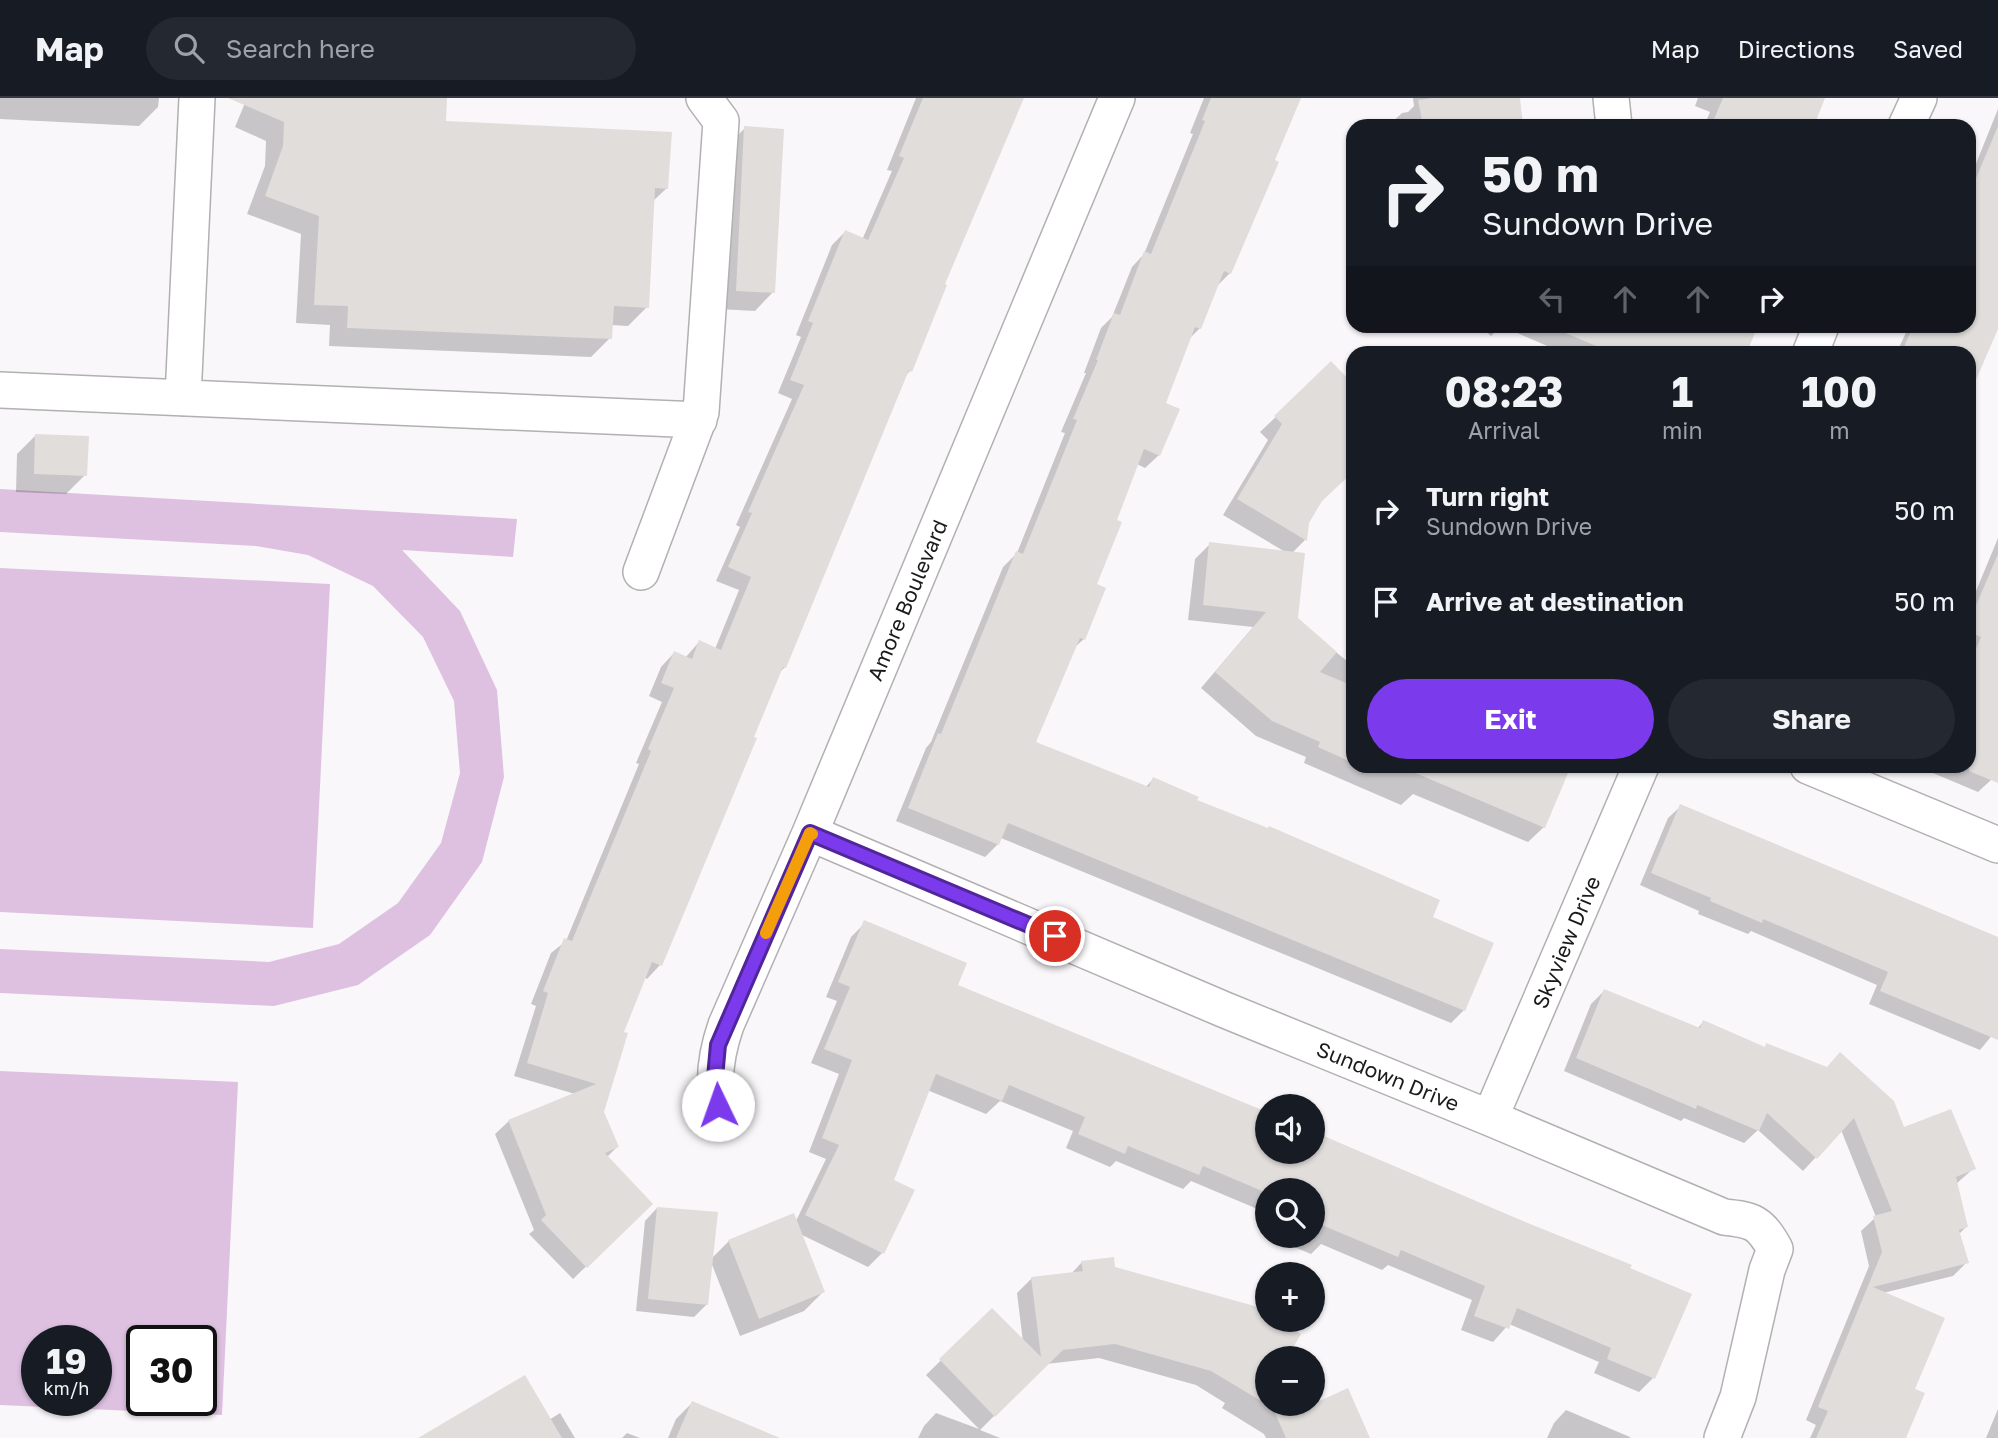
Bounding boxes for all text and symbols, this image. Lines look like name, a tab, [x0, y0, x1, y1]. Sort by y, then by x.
search box	[146, 17, 636, 80]
text: Map	[35, 29, 104, 68]
icon: search	[170, 29, 208, 67]
text: Search here	[226, 33, 375, 64]
text: Map	[1651, 34, 1700, 63]
text: Directions	[1738, 34, 1855, 63]
text: Saved	[1893, 34, 1963, 63]
text: 50 m	[1482, 144, 1599, 203]
icon: right	[1367, 147, 1458, 238]
text: Sundown Drive	[1482, 204, 1713, 242]
icon: left	[1533, 280, 1571, 318]
icon: ahead	[1606, 280, 1644, 318]
icon: ahead	[1679, 280, 1717, 318]
icon: right	[1752, 280, 1790, 318]
text: 08:23	[1445, 366, 1563, 416]
text: 1	[1671, 366, 1693, 416]
text: 100	[1801, 366, 1877, 416]
text: Arrival	[1468, 416, 1540, 444]
text: min	[1662, 416, 1703, 444]
text: m	[1829, 416, 1849, 444]
text: Turn right	[1426, 481, 1549, 512]
icon: right	[1367, 492, 1405, 530]
text: 50 m	[1894, 495, 1955, 526]
text: Sundown Drive	[1426, 512, 1592, 540]
street label: Amore Boulevard	[861, 516, 953, 684]
icon: arrive	[1367, 583, 1405, 621]
text: Arrive at destination	[1426, 586, 1684, 617]
text: 50 m	[1894, 586, 1955, 617]
button: Exit	[1367, 679, 1654, 759]
button: Share	[1668, 679, 1955, 759]
street label: Skyview Drive	[1526, 872, 1606, 1012]
pin	[1025, 906, 1085, 966]
icon: arrive	[1036, 917, 1074, 955]
street label: Sundown Drive	[1313, 1036, 1463, 1116]
position arrow	[681, 1068, 755, 1142]
map controls	[1255, 1094, 1325, 1416]
button: sound	[1255, 1094, 1325, 1164]
button: search	[1255, 1178, 1325, 1248]
button: +	[1255, 1262, 1325, 1332]
speed limit sign: 30	[126, 1325, 217, 1416]
text: 19	[46, 1340, 87, 1382]
button: −	[1255, 1346, 1325, 1416]
text: km/h	[44, 1377, 89, 1399]

